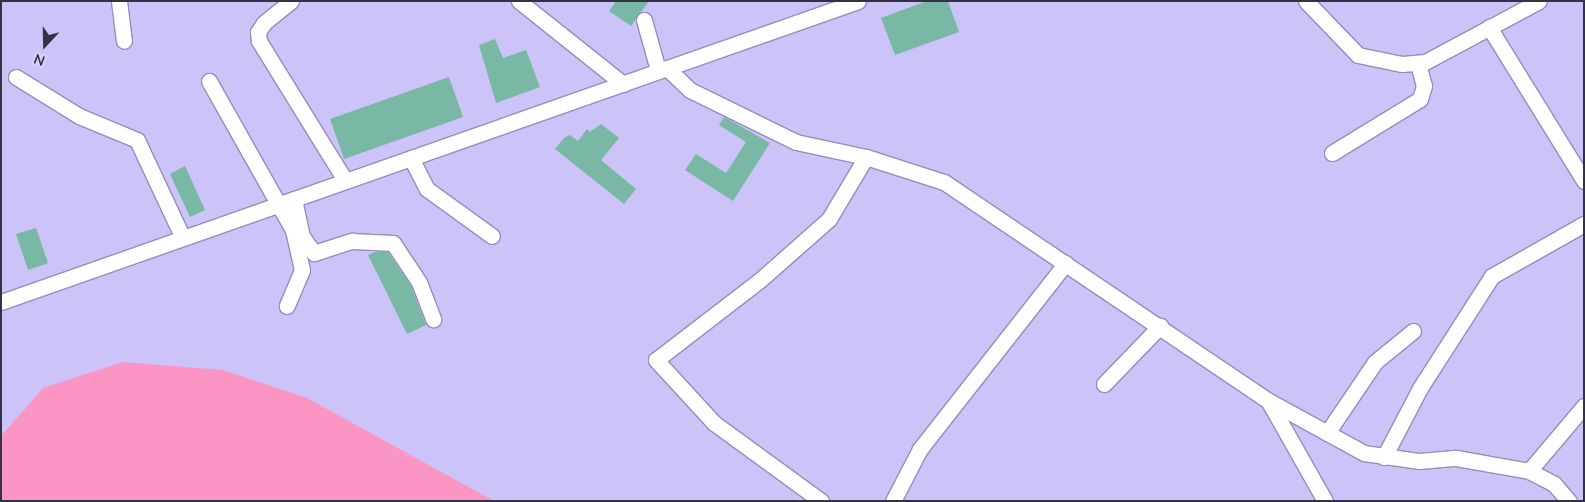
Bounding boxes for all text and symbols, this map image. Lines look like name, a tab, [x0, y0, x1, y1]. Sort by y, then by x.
north arrow	[20, 20, 70, 70]
text: N	[31, 49, 48, 70]

